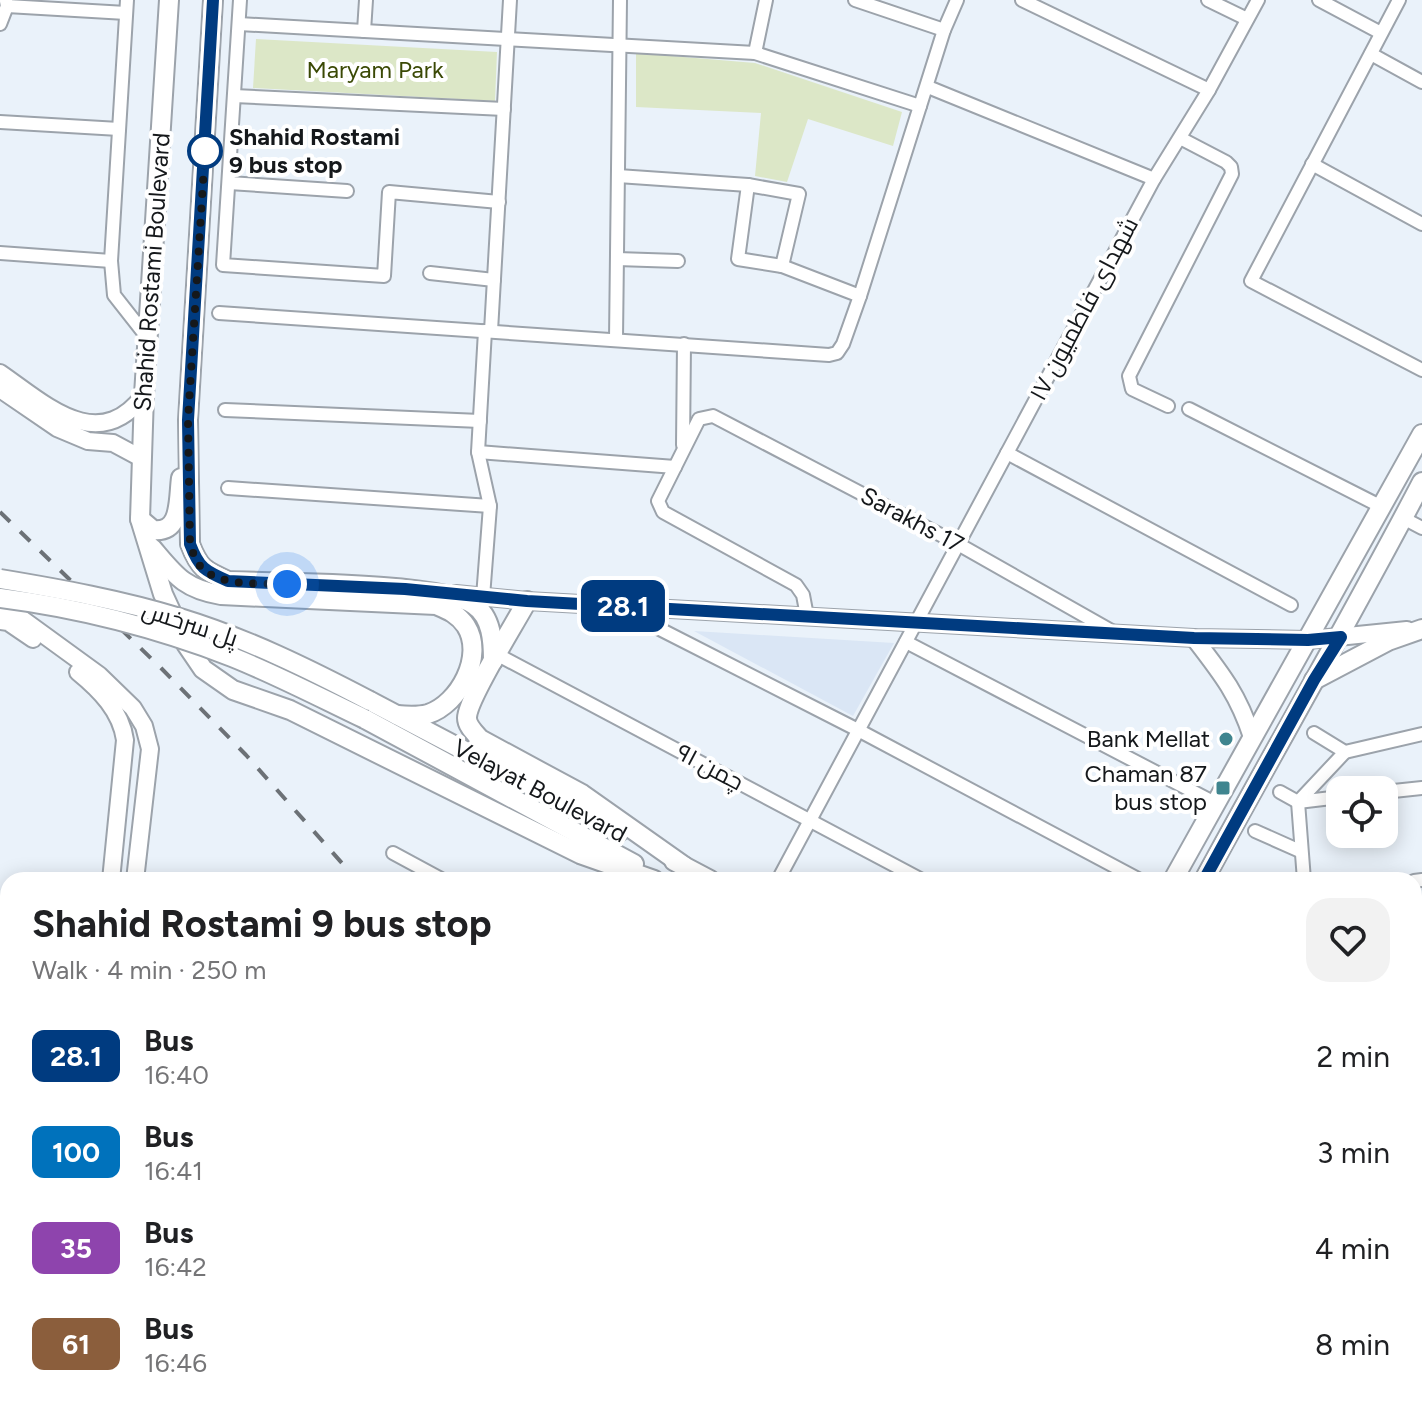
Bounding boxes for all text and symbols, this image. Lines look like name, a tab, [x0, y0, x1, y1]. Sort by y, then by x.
park label: Maryam Park	[306, 55, 444, 84]
place label: Shahid Rostami 9 bus stop	[229, 122, 400, 179]
street label: Shahid Rostami Boulevard	[127, 132, 176, 412]
marker: Shahid Rostami 9 bus stop	[188, 134, 222, 168]
street label: شهدای فاطمیون ۱۷	[1023, 212, 1144, 405]
street label: Sarakhs 17	[856, 480, 969, 559]
your location	[267, 564, 307, 604]
line badge: 28.1	[567, 580, 679, 632]
text: 28.1	[597, 589, 649, 623]
street label: پل سرخس	[138, 594, 242, 655]
place label: Bank Mellat	[1087, 724, 1210, 753]
marker: Bank Mellat	[1217, 730, 1235, 748]
street label: Velayat Boulevard	[449, 733, 632, 849]
street label: چمن ۹۱	[671, 737, 749, 798]
place label: Chaman 87 bus stop	[1084, 759, 1207, 816]
map controls	[1326, 776, 1398, 848]
button: locate	[1326, 776, 1398, 848]
marker: Chaman 87 bus stop	[1214, 779, 1232, 797]
button: heart	[1306, 898, 1390, 982]
text: Shahid Rostami 9 bus stop	[32, 901, 492, 947]
text: Walk · 4 min · 250 m	[32, 954, 266, 986]
text: Bus	[144, 1022, 193, 1059]
text: 2 min	[1317, 1038, 1390, 1075]
text: 28.1	[50, 1039, 102, 1073]
text: 16:40	[144, 1059, 209, 1091]
text: Bus	[144, 1118, 193, 1155]
text: 3 min	[1317, 1134, 1390, 1171]
text: 100	[52, 1135, 100, 1169]
text: 16:41	[144, 1155, 203, 1187]
text: Bus	[144, 1214, 193, 1251]
text: 4 min	[1315, 1230, 1390, 1267]
text: 35	[60, 1231, 92, 1265]
text: 16:42	[144, 1251, 207, 1283]
text: Bus	[144, 1310, 193, 1347]
text: 8 min	[1315, 1326, 1390, 1363]
text: 61	[62, 1327, 90, 1361]
text: 16:46	[144, 1347, 207, 1379]

